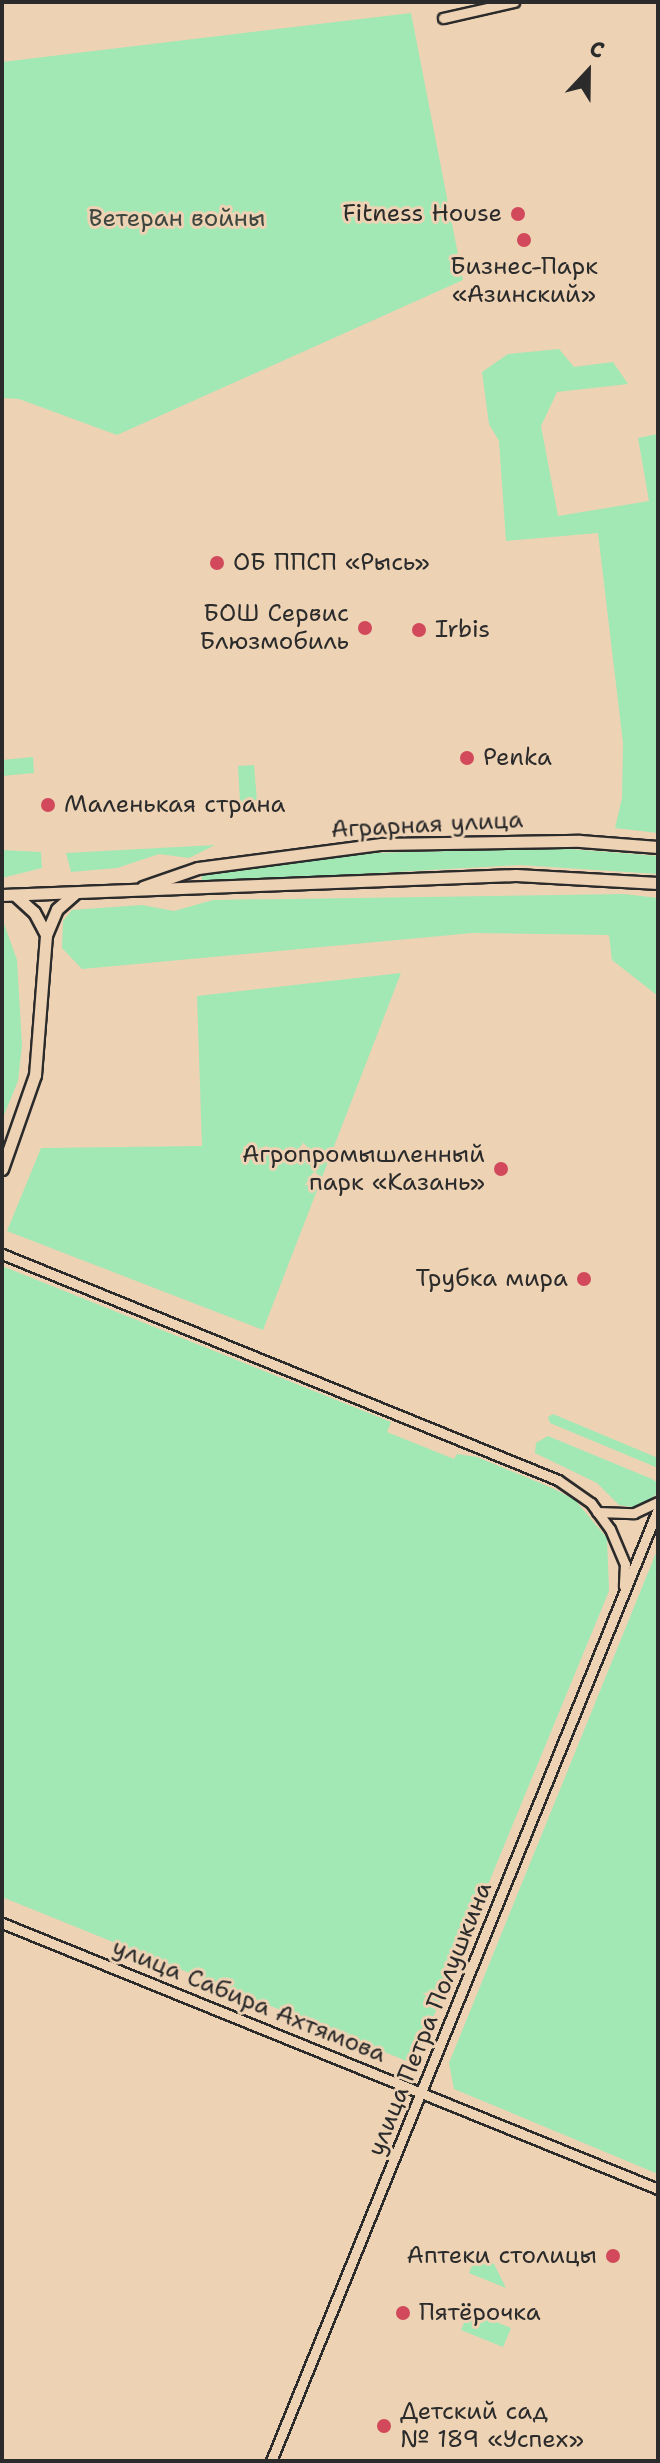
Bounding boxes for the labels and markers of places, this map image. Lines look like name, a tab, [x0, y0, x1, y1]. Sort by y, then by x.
place label: Fitness House	[342, 200, 502, 228]
marker: Fitness House	[509, 205, 527, 223]
marker: Бизнес-Парк «Азинский»	[515, 231, 533, 249]
place label: Бизнес-Парк «Азинский»	[450, 253, 598, 309]
place label: ОБ ППСП «Рысь»	[233, 549, 430, 577]
marker: ОБ ППСП «Рысь»	[208, 554, 226, 572]
place label: БОШ Сервис Блюзмобиль	[200, 600, 349, 656]
place label: Irbis	[435, 616, 490, 644]
marker: БОШ Сервис Блюзмобиль	[356, 619, 374, 637]
marker: Irbis	[410, 621, 428, 639]
place label: Penka	[483, 744, 552, 772]
marker: Penka	[458, 749, 476, 767]
place label: Маленькая страна	[64, 791, 286, 819]
marker: Маленькая страна	[39, 796, 57, 814]
place label: Агропромышленный парк «Казань»	[242, 1141, 485, 1197]
marker: Агропромышленный парк «Казань»	[492, 1160, 510, 1178]
place label: Трубка мира	[416, 1265, 568, 1293]
marker: Трубка мира	[575, 1270, 593, 1288]
place label: Аптеки столицы	[407, 2242, 597, 2270]
marker: Аптеки столицы	[604, 2247, 622, 2265]
place label: Пятёрочка	[419, 2299, 541, 2327]
marker: Пятёрочка	[394, 2304, 412, 2322]
place label: Детский сад № 189 «Успех»	[400, 2398, 584, 2454]
marker: Детский сад № 189 «Успех»	[375, 2417, 393, 2435]

